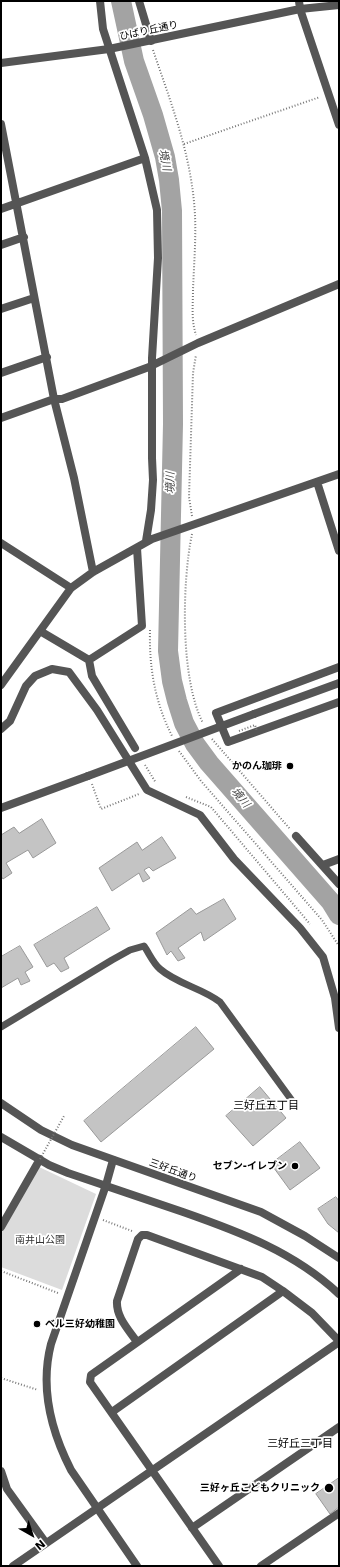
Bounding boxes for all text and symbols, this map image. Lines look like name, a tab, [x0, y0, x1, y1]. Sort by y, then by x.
street label: ひばり丘通り	[118, 19, 180, 43]
water label: 境川	[155, 148, 173, 172]
water label: 境川	[164, 472, 178, 494]
place label: かのん珈琲	[232, 760, 282, 772]
marker: かのん珈琲	[285, 761, 295, 771]
water label: 境川	[228, 785, 252, 811]
district label: 三好丘五丁目	[233, 1099, 299, 1113]
street label: 三好丘通り	[147, 1157, 199, 1185]
place label: セブン-イレブン	[213, 1160, 287, 1172]
marker: セブン-イレブン	[290, 1161, 300, 1171]
park label: 南井山公園	[15, 1234, 65, 1246]
place label: ベル三好幼稚園	[45, 1318, 115, 1330]
marker: ベル三好幼稚園	[32, 1319, 42, 1329]
district label: 三好丘三丁目	[267, 1437, 333, 1451]
place label: 三好ヶ丘こどもクリニック	[200, 1482, 320, 1494]
marker: 三好ヶ丘こどもクリニック	[323, 1482, 335, 1494]
north arrow	[12, 1515, 52, 1555]
text: N	[32, 1537, 48, 1553]

